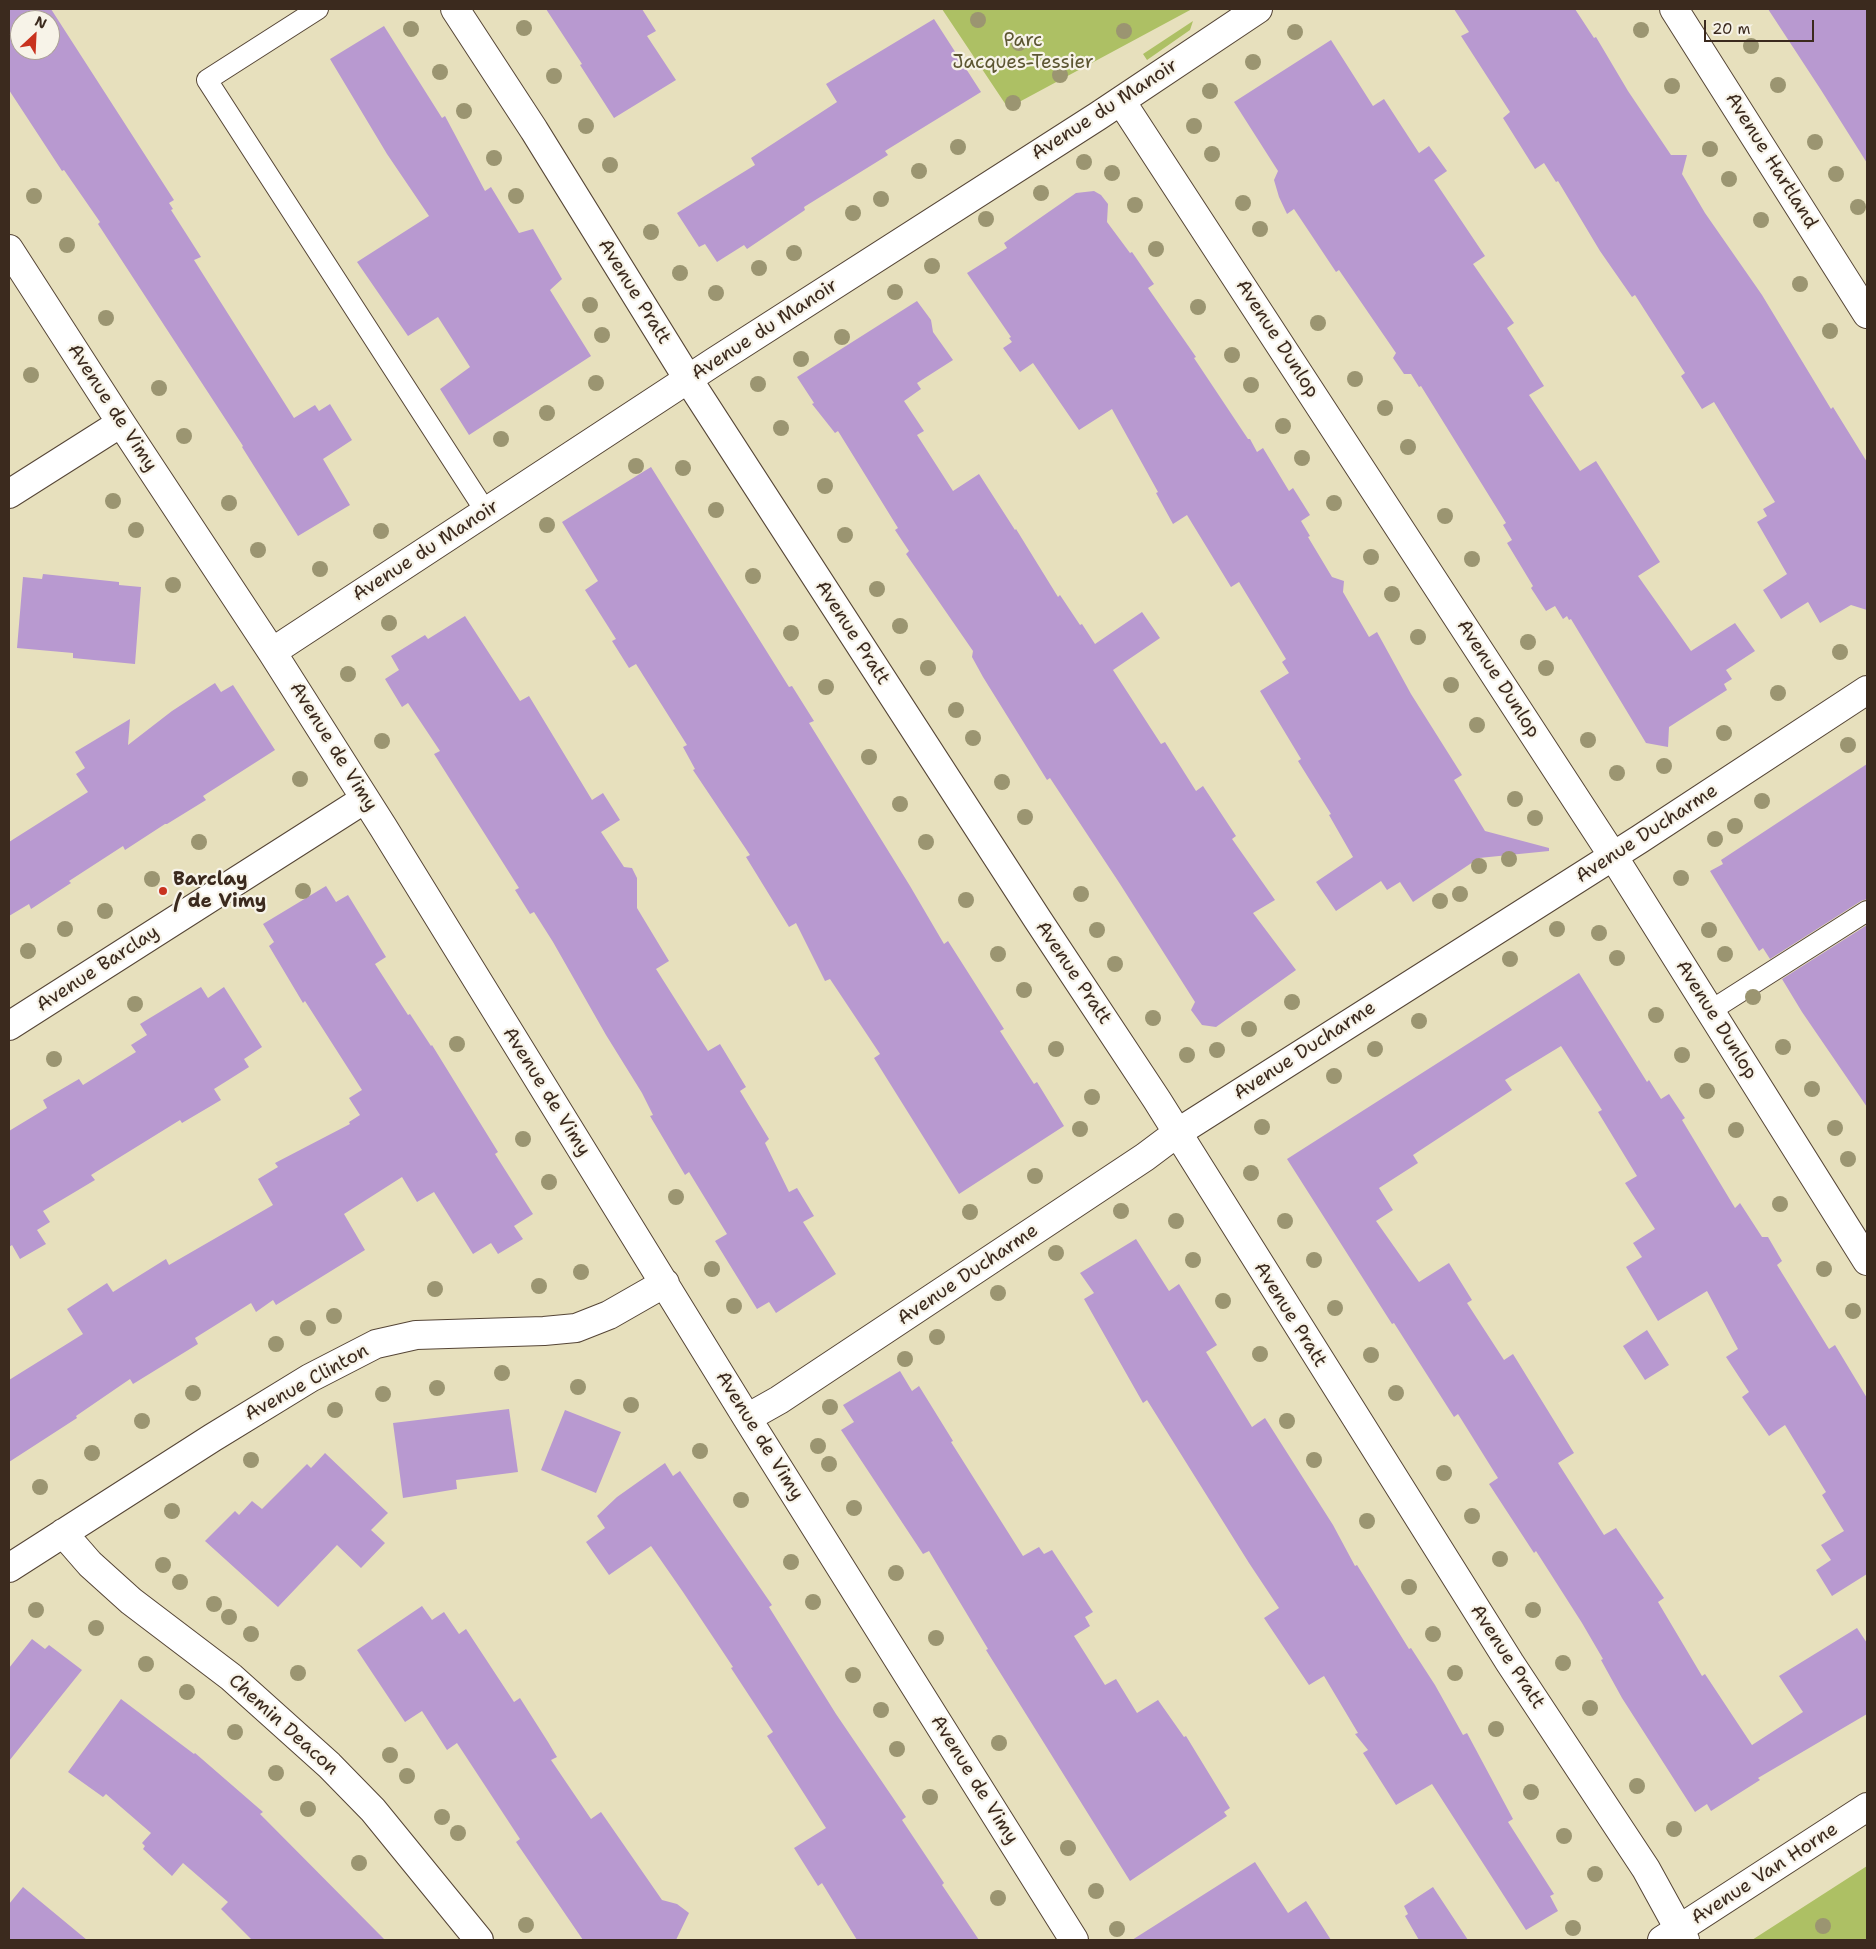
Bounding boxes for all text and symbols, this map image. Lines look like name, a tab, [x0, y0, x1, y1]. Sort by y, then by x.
north arrow	[10, 10, 60, 60]
scale bar	[1706, 10, 1816, 42]
text: N	[32, 12, 50, 33]
text: 20 m	[1712, 19, 1751, 39]
park label: Parc Jacques-Tessier	[952, 30, 1094, 74]
street label: Avenue du Manoir	[1028, 54, 1182, 166]
street label: Avenue Hartland	[1720, 89, 1822, 233]
street label: Avenue Pratt	[593, 235, 675, 349]
street label: Avenue du Manoir	[688, 274, 842, 386]
street label: Avenue Dunlop	[1230, 276, 1324, 402]
street label: Avenue de Vimy	[62, 340, 162, 476]
street label: Avenue du Manoir	[349, 495, 503, 607]
street label: Avenue Pratt	[810, 577, 894, 689]
street label: Avenue Dunlop	[1451, 616, 1545, 742]
street label: Avenue de Vimy	[284, 678, 382, 816]
street label: Avenue Ducharme	[1572, 780, 1722, 888]
place label: Barclay / de Vimy	[173, 869, 266, 913]
marker: Barclay / de Vimy	[157, 885, 169, 897]
street label: Avenue Pratt	[1030, 917, 1116, 1029]
street label: Avenue Barclay	[33, 921, 163, 1017]
street label: Avenue Dunlop	[1670, 956, 1762, 1084]
street label: Avenue Ducharme	[1230, 997, 1380, 1105]
street label: Avenue de Vimy	[497, 1023, 595, 1161]
street label: Avenue Ducharme	[893, 1220, 1043, 1330]
street label: Avenue Pratt	[1249, 1258, 1331, 1372]
street label: Avenue Clinton	[241, 1340, 373, 1426]
street label: Avenue de Vimy	[710, 1367, 808, 1505]
street label: Avenue Pratt	[1465, 1601, 1549, 1713]
street label: Chemin Deacon	[223, 1670, 343, 1780]
street label: Avenue de Vimy	[925, 1711, 1023, 1849]
street label: Avenue Van Horne	[1687, 1818, 1843, 1930]

